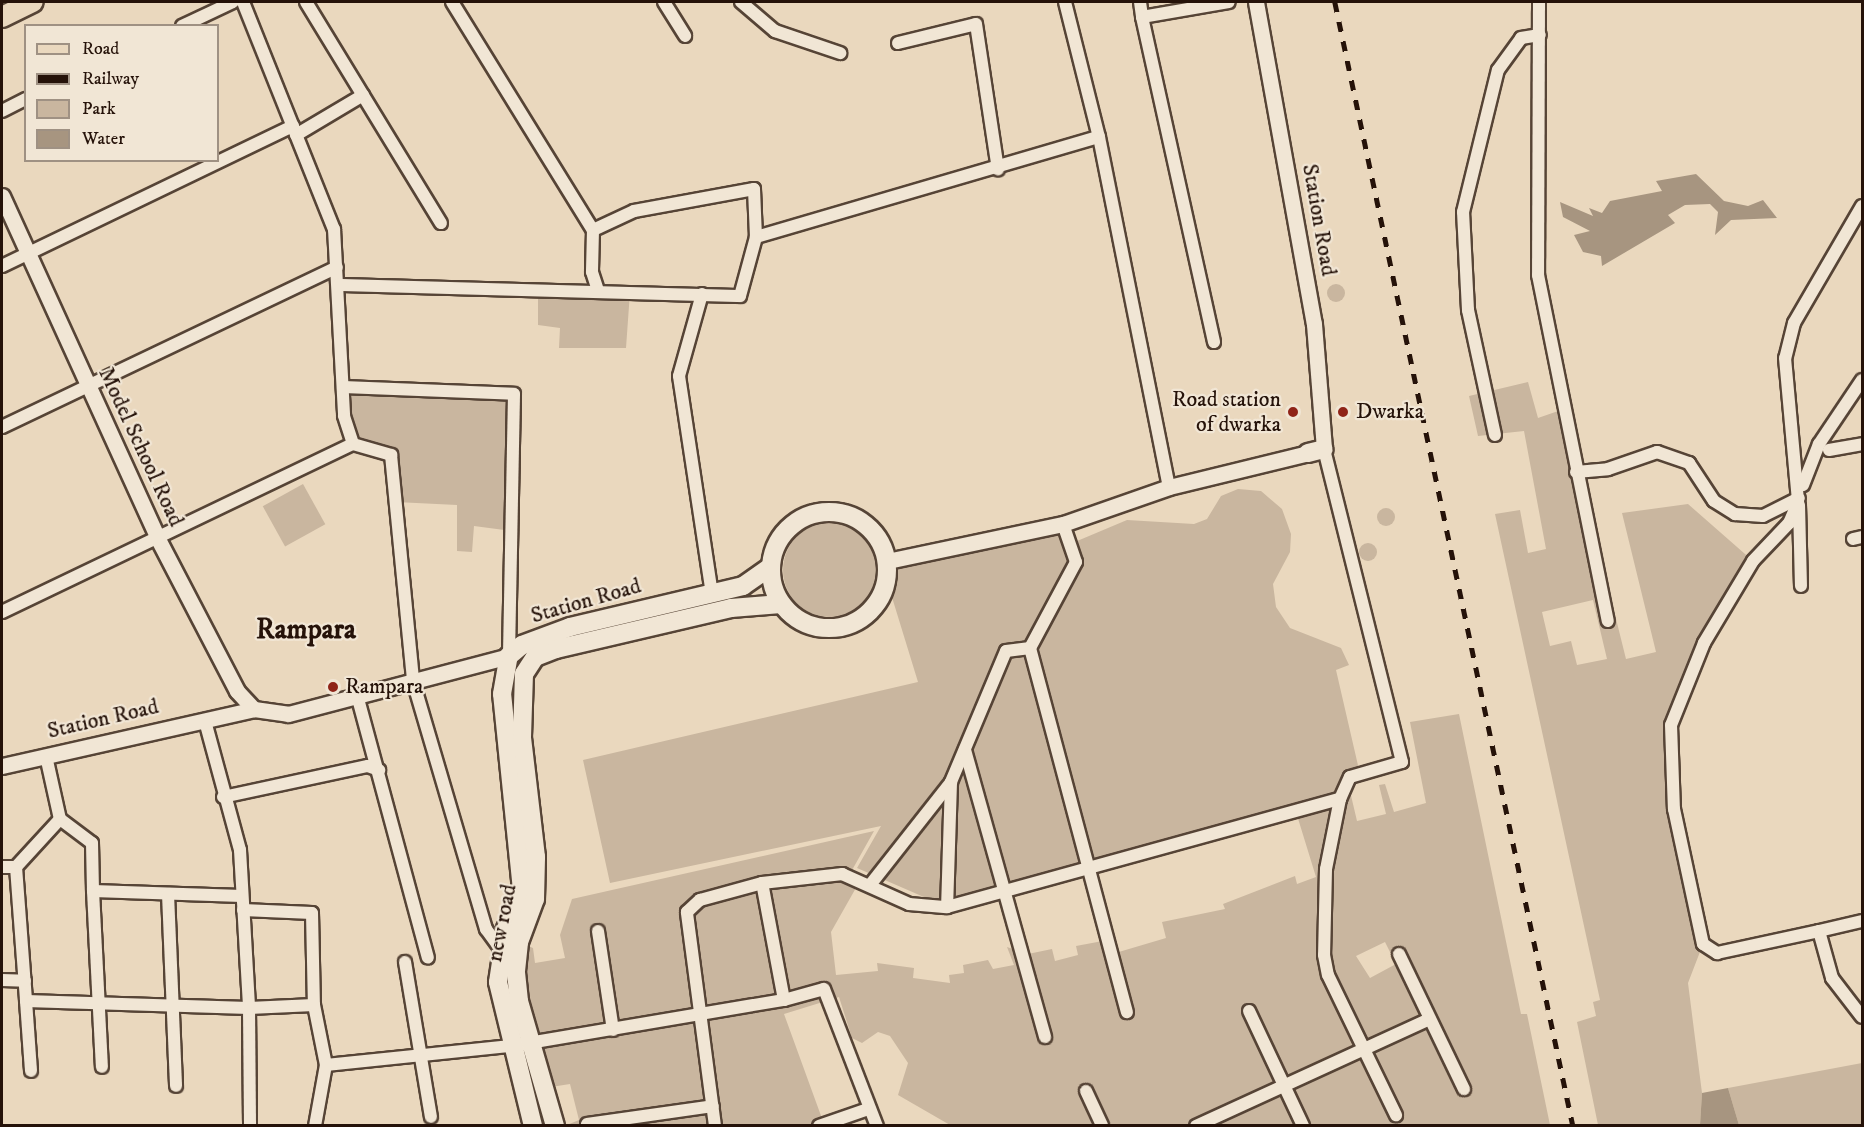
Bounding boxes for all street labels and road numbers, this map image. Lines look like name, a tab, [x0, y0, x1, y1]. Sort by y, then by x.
street label: Station Road	[1296, 162, 1342, 278]
street label: Model School Road	[93, 363, 189, 531]
street label: Station Road	[528, 573, 644, 629]
street label: Station Road	[45, 693, 161, 745]
street label: new road	[482, 882, 522, 964]

